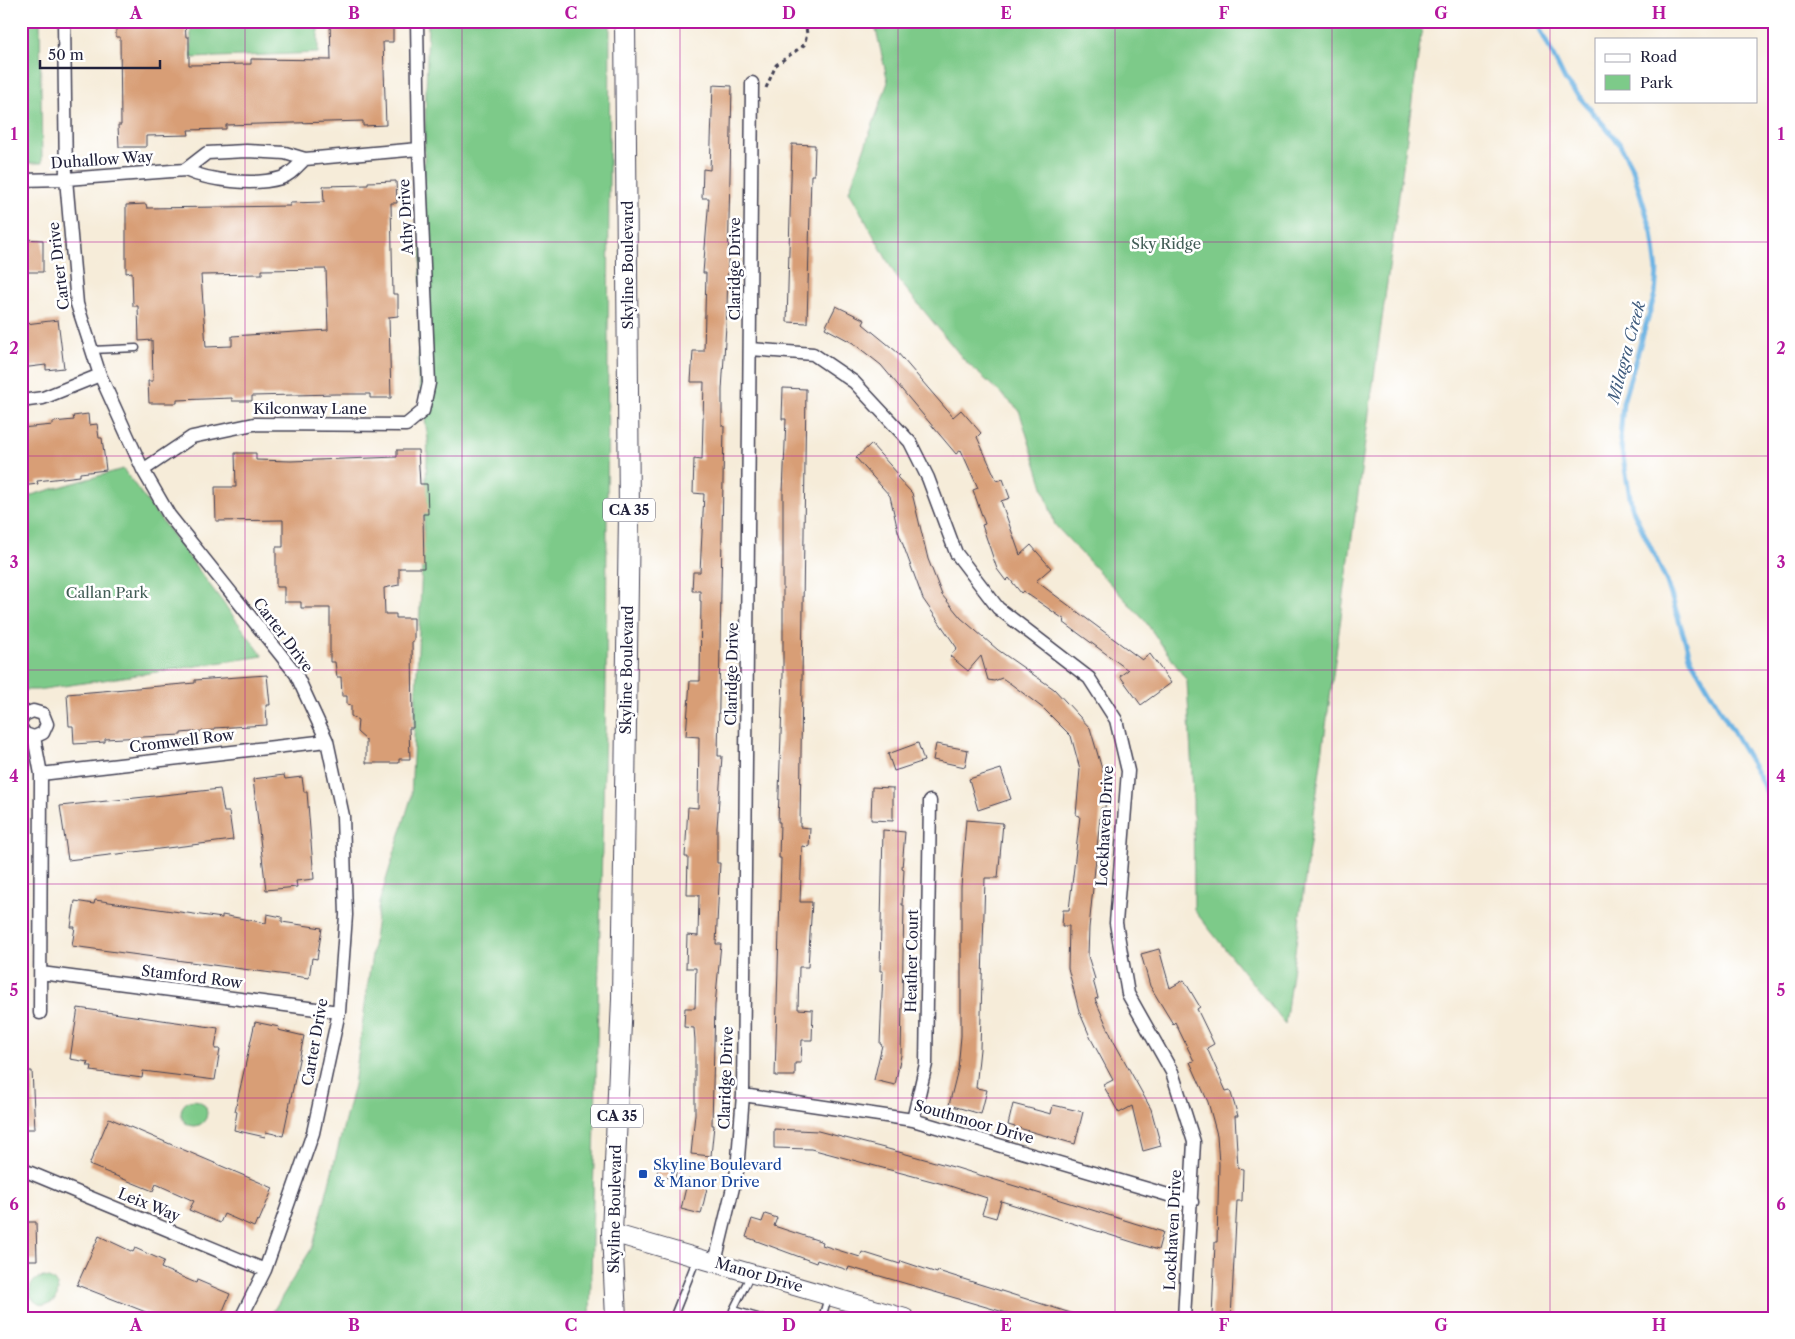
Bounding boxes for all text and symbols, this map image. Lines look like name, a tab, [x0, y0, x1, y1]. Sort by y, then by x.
text: A	[129, 3, 143, 23]
text: B	[348, 3, 360, 23]
text: C	[565, 3, 577, 23]
text: D	[782, 3, 796, 23]
text: E	[1000, 3, 1012, 23]
text: F	[1219, 3, 1230, 23]
text: G	[1434, 3, 1448, 23]
text: H	[1652, 3, 1666, 23]
scale bar	[40, 38, 160, 70]
legend	[1595, 38, 1758, 102]
text: 50 m	[48, 45, 84, 64]
text: Road	[1640, 47, 1677, 66]
text: Park	[1640, 73, 1674, 92]
text: 1	[10, 124, 18, 144]
text: 1	[1777, 124, 1785, 144]
street label: Duhallow Way	[50, 146, 154, 173]
street label: Athy Drive	[394, 179, 417, 257]
street label: Skyline Boulevard	[618, 201, 637, 329]
street label: Claridge Drive	[725, 217, 744, 321]
street label: Carter Drive	[44, 221, 73, 311]
park label: Sky Ridge	[1131, 234, 1201, 253]
water label: Milagra Creek	[1602, 298, 1649, 407]
text: 2	[9, 338, 19, 358]
text: 2	[1776, 338, 1786, 358]
street label: Kilconway Lane	[253, 399, 367, 418]
road number: CA 35	[603, 498, 655, 522]
text: 3	[9, 552, 19, 572]
text: 3	[1776, 552, 1786, 572]
park label: Callan Park	[66, 583, 149, 602]
street label: Carter Drive	[249, 594, 318, 676]
street label: Skyline Boulevard	[616, 605, 637, 735]
street label: Claridge Drive	[721, 622, 742, 726]
street label: Cromwell Row	[128, 725, 236, 756]
street label: Lockhaven Drive	[1092, 765, 1117, 887]
text: 4	[9, 766, 19, 786]
text: 4	[1776, 766, 1786, 786]
street label: Heather Court	[901, 908, 922, 1013]
street label: Stamford Row	[140, 961, 244, 992]
text: 5	[10, 980, 19, 1000]
text: 5	[1777, 980, 1786, 1000]
street label: Carter Drive	[297, 997, 332, 1087]
street label: Claridge Drive	[714, 1026, 737, 1130]
street label: Southmoor Drive	[912, 1095, 1036, 1148]
road number: CA 35	[591, 1104, 643, 1128]
street label: Skyline Boulevard	[604, 1144, 625, 1274]
place label: Skyline Boulevard & Manor Drive	[653, 1155, 782, 1191]
marker: Skyline Boulevard & Manor Drive	[637, 1168, 649, 1180]
street label: Lockhaven Drive	[1160, 1169, 1185, 1291]
street label: Leix Way	[115, 1183, 184, 1226]
text: 6	[9, 1194, 19, 1214]
text: 6	[1776, 1194, 1786, 1214]
street label: Manor Drive	[713, 1253, 805, 1296]
text: A	[129, 1315, 143, 1335]
text: B	[348, 1315, 360, 1335]
text: C	[565, 1315, 577, 1335]
text: D	[782, 1315, 796, 1335]
text: E	[1000, 1315, 1012, 1335]
text: F	[1219, 1315, 1230, 1335]
text: G	[1434, 1315, 1448, 1335]
text: H	[1652, 1315, 1666, 1335]

